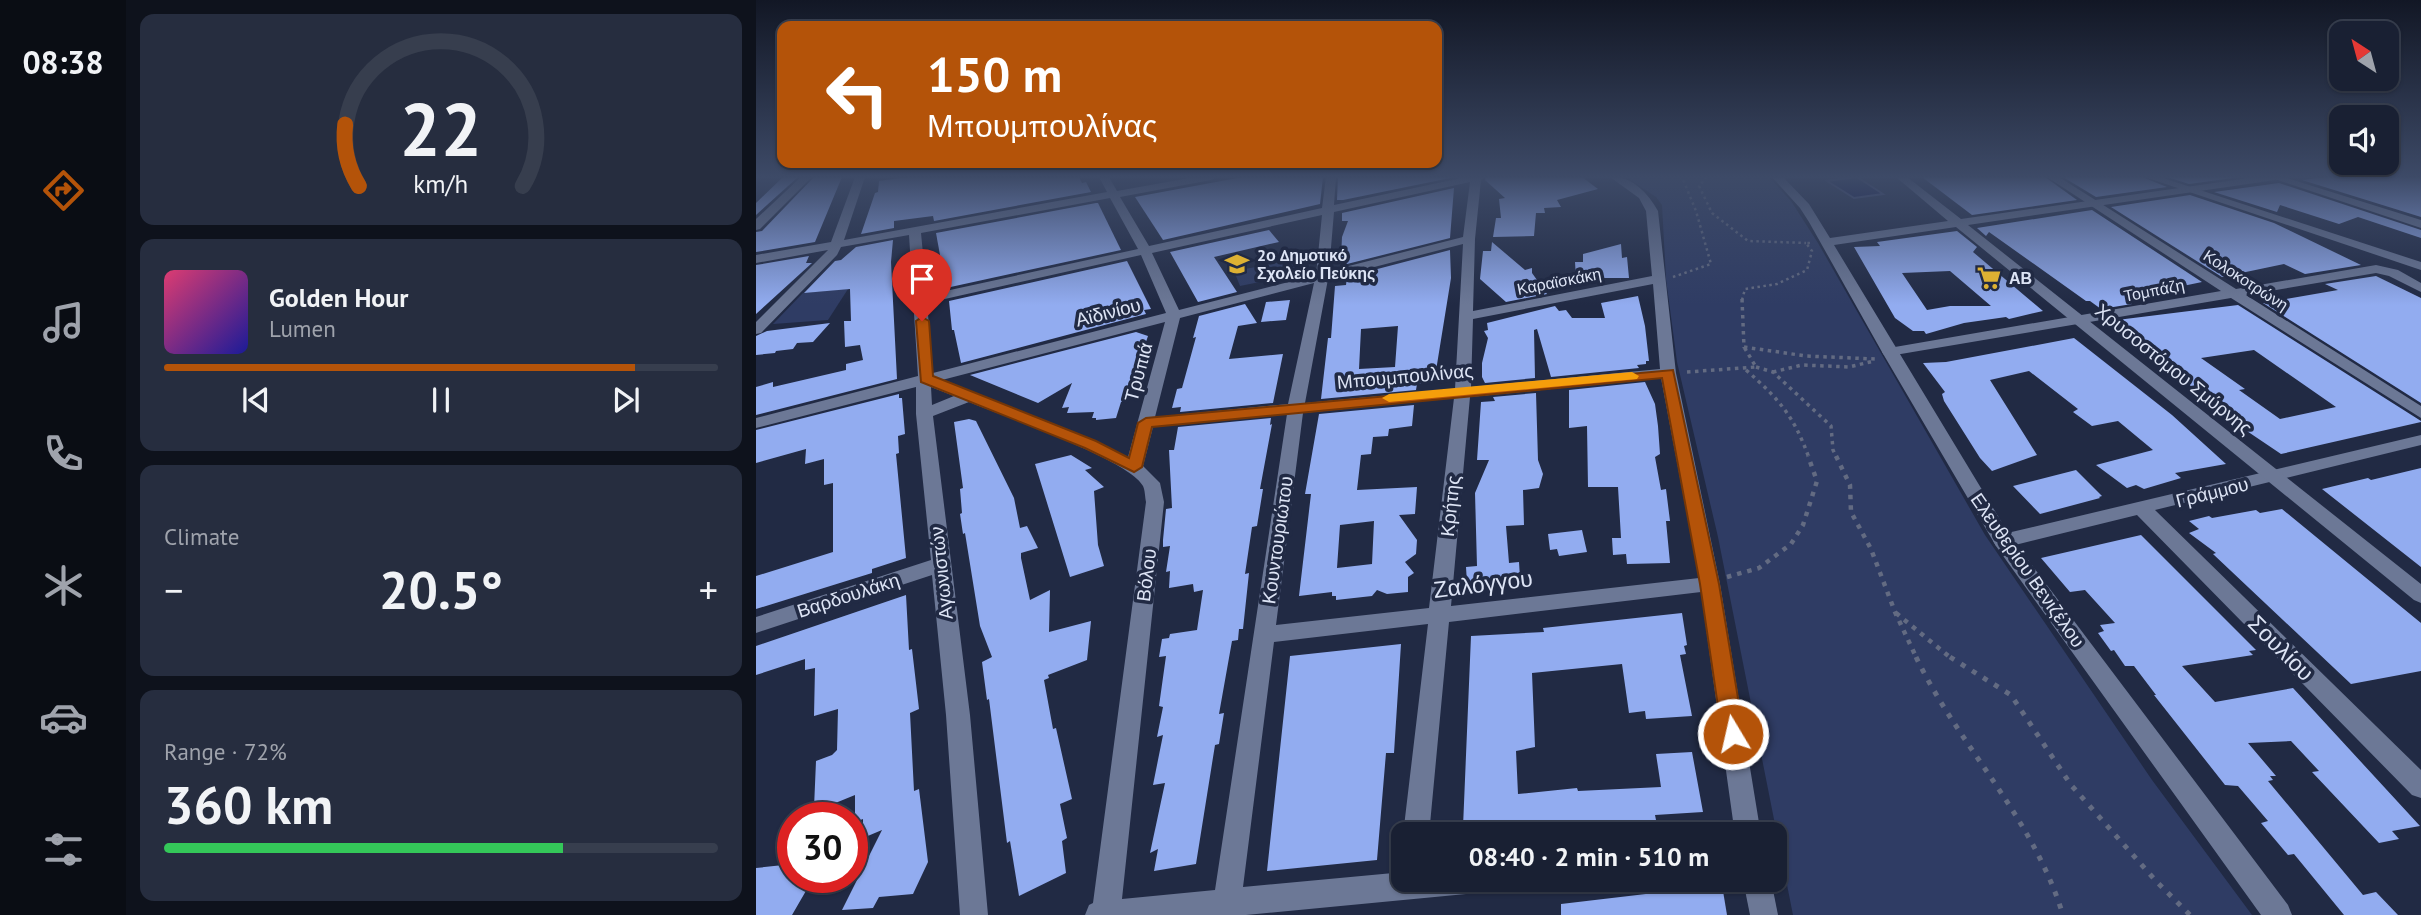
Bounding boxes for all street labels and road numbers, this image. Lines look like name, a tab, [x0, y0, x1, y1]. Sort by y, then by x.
street label: Κολοκοτρώνη	[2200, 245, 2292, 315]
street label: Καραϊσκάκη	[1515, 263, 1603, 299]
street label: Τομπάζη	[2122, 274, 2186, 306]
street label: Αϊδινίου	[1073, 292, 1143, 332]
street label: Χρυσοστόμου Σμύρνης	[2091, 298, 2257, 440]
street label: Τρυπιά	[1119, 340, 1157, 404]
street label: Μπουμπουλίνας	[1336, 358, 1474, 394]
street label: Γράμμου	[2173, 471, 2251, 513]
street label: Κρήτης	[1435, 474, 1465, 538]
street label: Κουντουριώτου	[1256, 475, 1298, 605]
street label: Ελευθερίου Βενιζέλου	[1966, 488, 2090, 652]
street label: Αγωνιστών	[924, 525, 958, 621]
street label: Βόλου	[1131, 547, 1161, 603]
street label: Ζαλόγγου	[1432, 563, 1534, 604]
street label: Βαρδουλάκη	[794, 567, 902, 623]
street label: Σουλίου	[2242, 609, 2320, 687]

